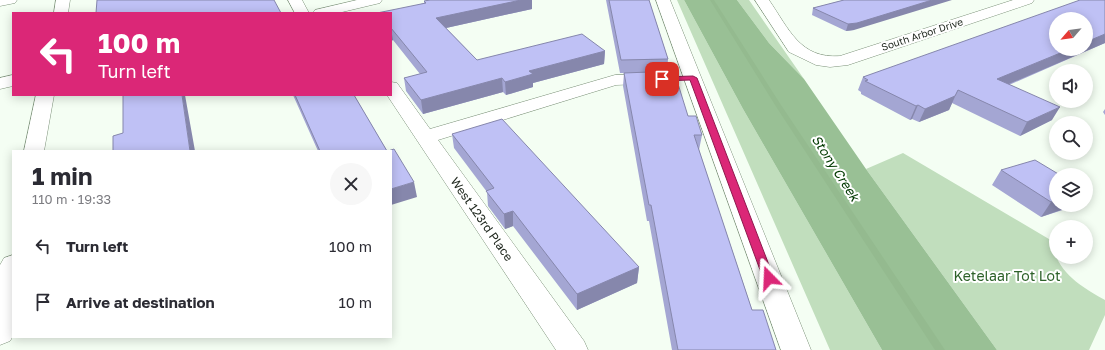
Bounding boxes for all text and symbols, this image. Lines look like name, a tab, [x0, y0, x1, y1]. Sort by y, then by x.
north arrow	[1049, 12, 1093, 56]
map controls	[1049, 12, 1093, 264]
street label: South Arbor Drive	[880, 15, 964, 53]
text: 100 m	[98, 26, 180, 59]
icon: left	[32, 28, 84, 80]
text: Turn left	[98, 60, 171, 82]
pin	[645, 62, 679, 96]
button: sound	[1049, 64, 1093, 108]
icon: arrive	[651, 68, 673, 90]
button: search	[1049, 116, 1093, 160]
water label: Stony Creek	[809, 132, 864, 205]
text: 1 min	[32, 161, 92, 190]
button: close	[330, 163, 372, 205]
button: layers	[1049, 168, 1093, 212]
street label: West 123rd Place	[447, 174, 517, 264]
text: 110 m · 19:33	[32, 191, 111, 207]
button: +	[1049, 220, 1093, 264]
icon: left	[32, 235, 54, 257]
text: Turn left	[66, 237, 128, 255]
text: 100 m	[329, 237, 372, 255]
position arrow	[748, 257, 790, 299]
park label: Ketelaar Tot Lot	[953, 267, 1061, 284]
icon: arrive	[32, 291, 54, 313]
text: Arrive at destination	[66, 293, 215, 311]
text: 10 m	[338, 293, 372, 311]

